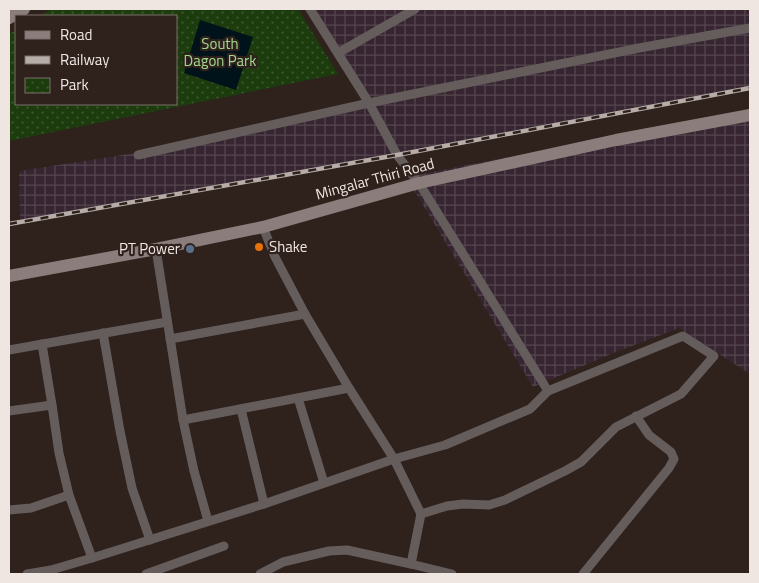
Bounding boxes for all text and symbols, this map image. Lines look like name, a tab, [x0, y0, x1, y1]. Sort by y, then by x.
legend	[15, 15, 178, 105]
text: Road	[60, 23, 92, 46]
park label: South Dagon Park	[184, 32, 256, 72]
text: Railway	[60, 48, 110, 71]
text: Park	[60, 73, 89, 96]
street label: Mingalar Thiri Road	[313, 152, 437, 205]
place label: Shake	[269, 235, 307, 258]
place label: PT Power	[119, 237, 180, 260]
marker: Shake	[253, 241, 265, 253]
marker: PT Power	[184, 243, 196, 255]

